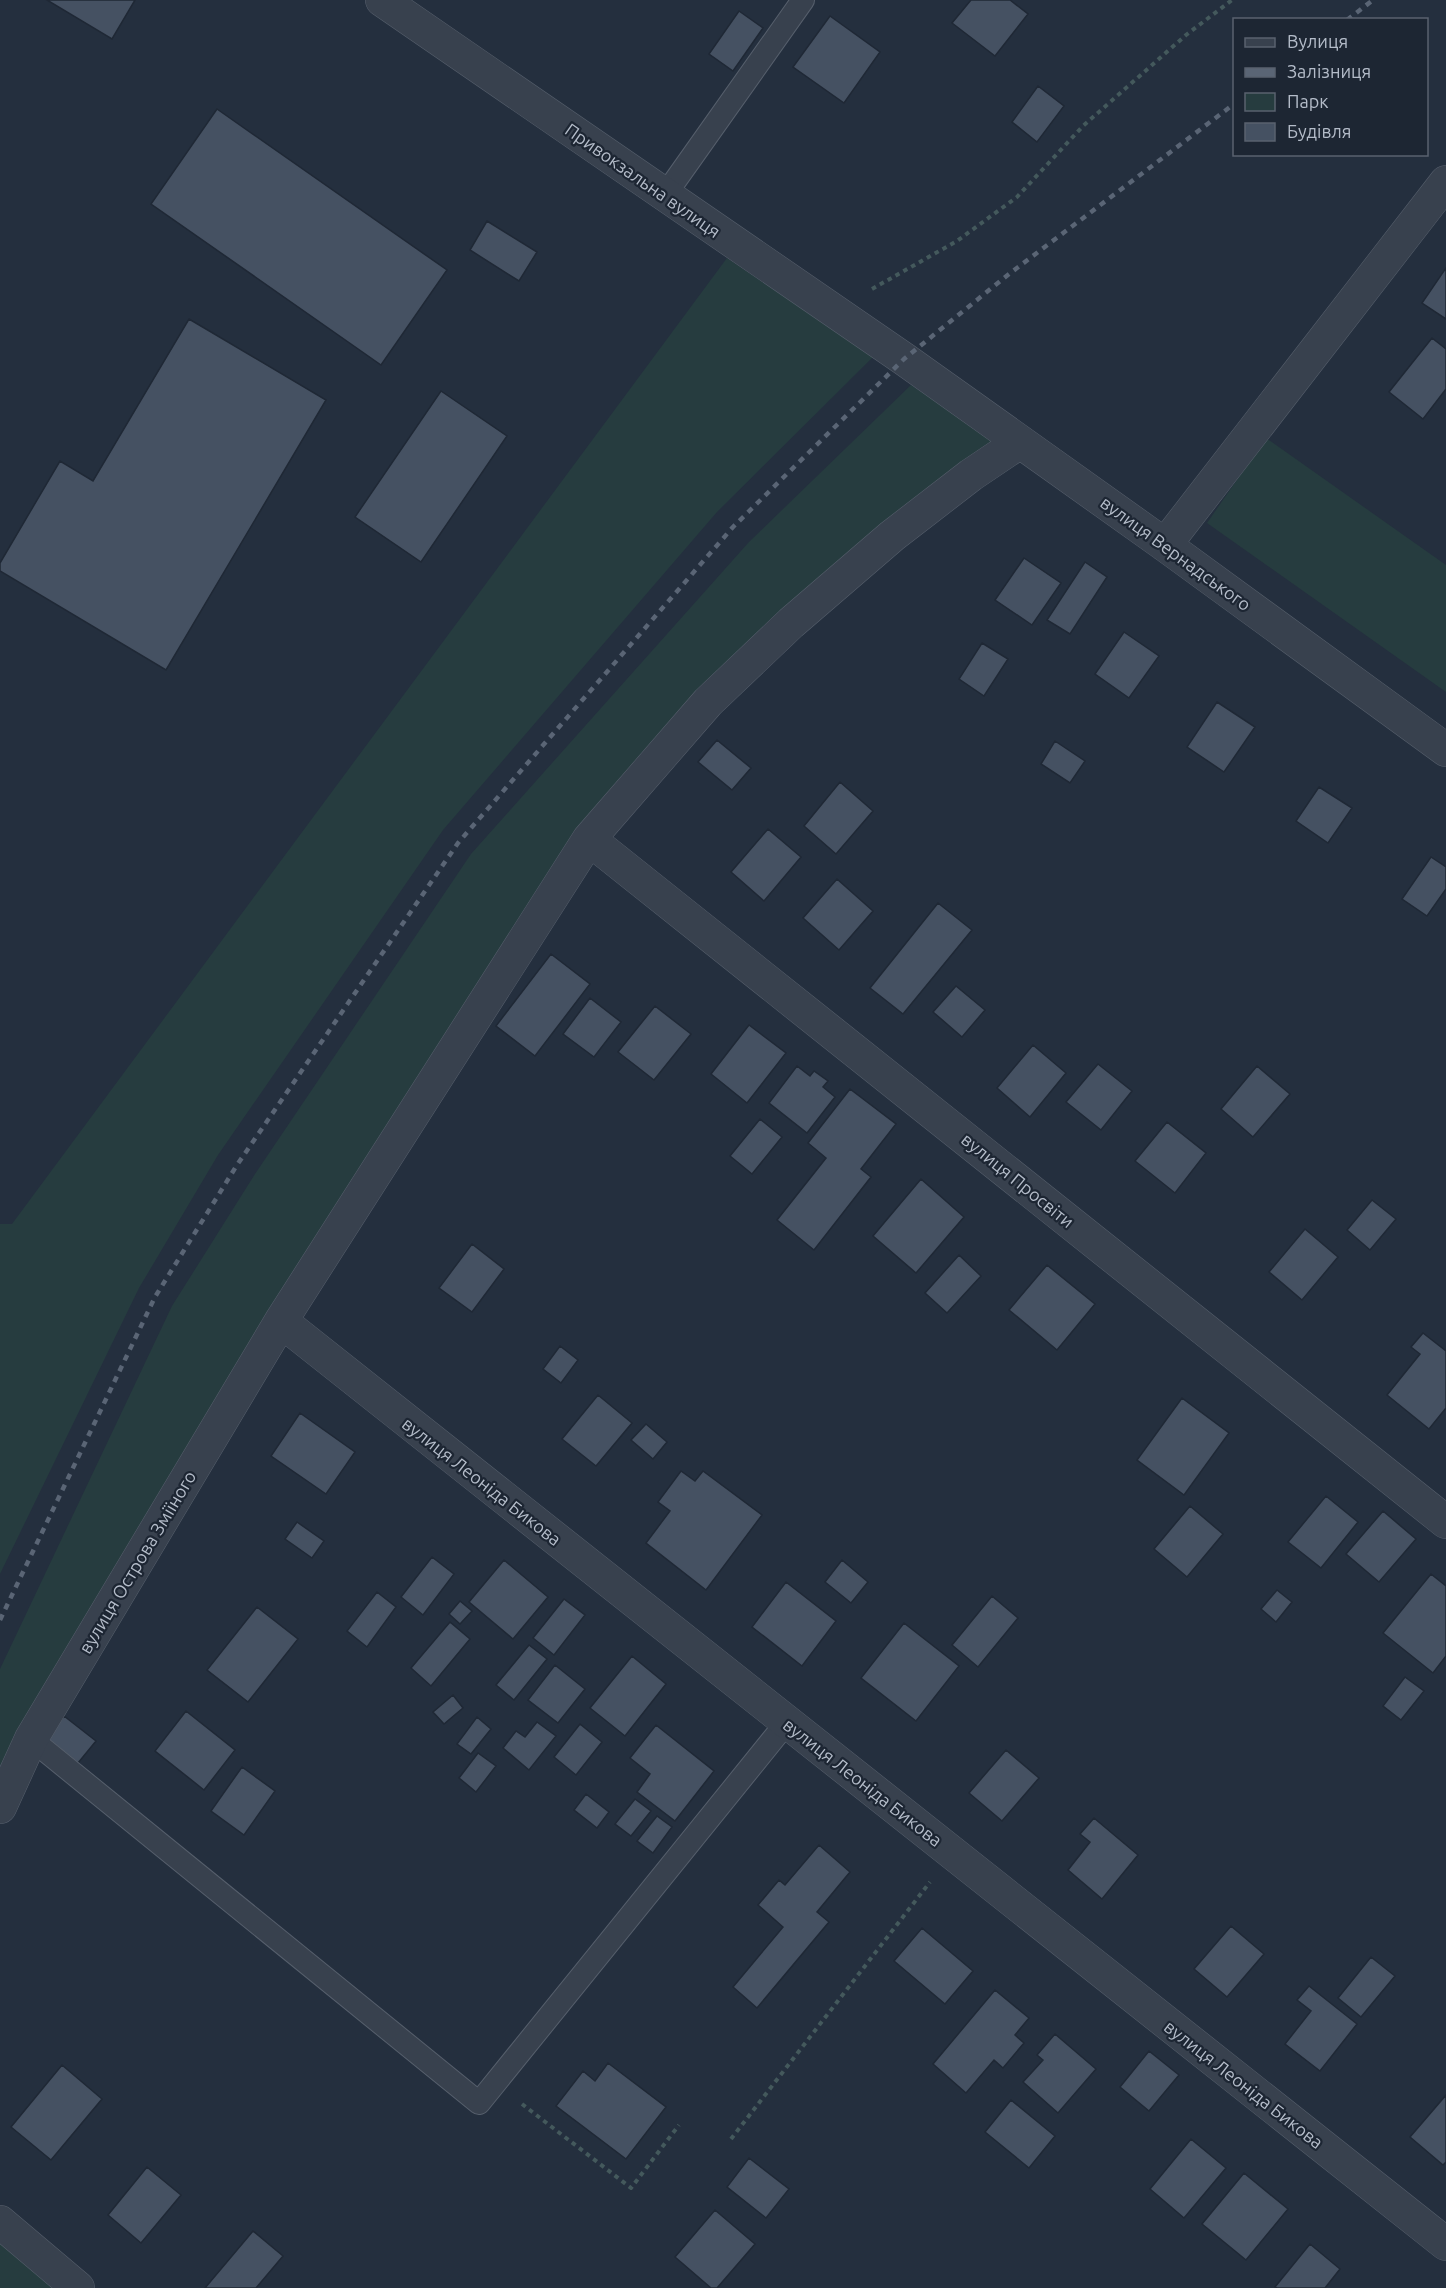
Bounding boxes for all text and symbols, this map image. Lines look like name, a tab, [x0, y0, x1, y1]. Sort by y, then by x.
legend	[1233, 18, 1428, 156]
text: Вулиця	[1287, 31, 1348, 51]
text: Залізниця	[1287, 61, 1371, 81]
text: Парк	[1287, 91, 1328, 111]
street label: Привокзальна вулиця	[562, 119, 724, 241]
text: Будівля	[1287, 121, 1352, 141]
street label: вулиця Вернадського	[1097, 492, 1255, 614]
street label: вулиця Просвіти	[958, 1129, 1078, 1231]
street label: вулиця Леоніда Бикова	[399, 1413, 565, 1549]
street label: вулиця Острова Зміїного	[74, 1467, 200, 1657]
street label: вулиця Леоніда Бикова	[780, 1714, 946, 1850]
street label: вулиця Леоніда Бикова	[1161, 2016, 1327, 2152]

